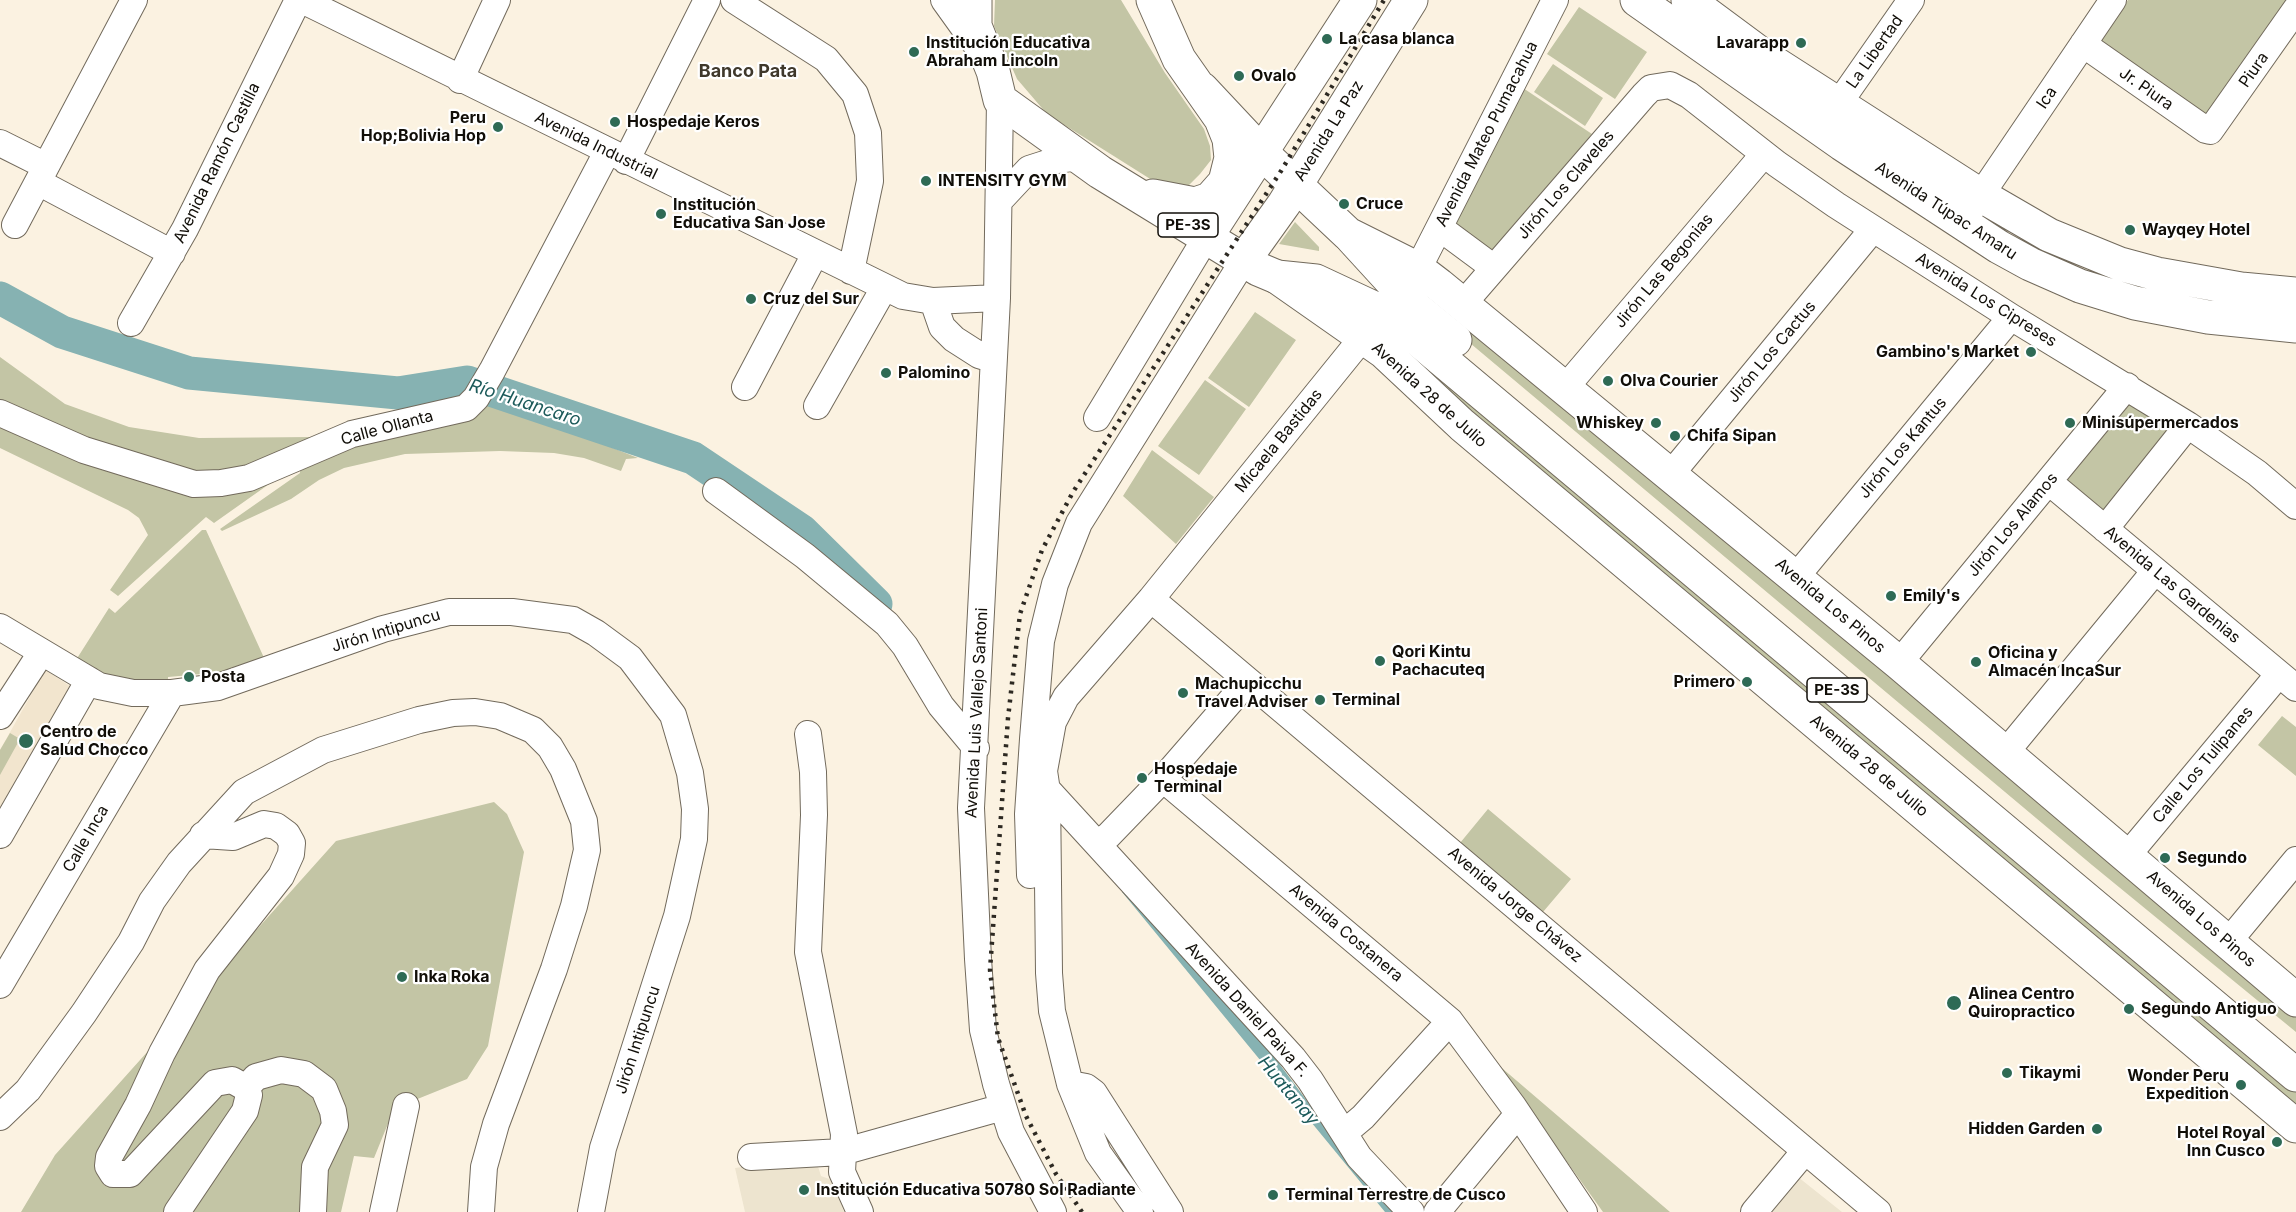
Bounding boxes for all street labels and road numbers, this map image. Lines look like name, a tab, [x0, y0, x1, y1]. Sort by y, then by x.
street label: La Libertad	[1843, 12, 1907, 92]
street label: Avenida Mateo Pumacahua	[1432, 38, 1542, 230]
street label: Piura	[2235, 49, 2273, 91]
street label: Jr. Piura	[2115, 63, 2177, 115]
street label: Avenida La Paz	[1290, 77, 1368, 185]
street label: Avenida Ramón Castilla	[170, 80, 264, 246]
street label: Ica	[2033, 83, 2061, 113]
street label: Avenida Industrial	[531, 108, 661, 184]
street label: Jirón Los Claveles	[1514, 127, 1618, 243]
street label: Avenida Túpac Amaru	[1871, 158, 2021, 264]
street label: Jirón Las Begonias	[1611, 210, 1717, 332]
road number: PE-3S	[1158, 213, 1218, 237]
street label: Avenida Los Cipreses	[1912, 249, 2060, 351]
street label: Jirón Los Cactus	[1724, 297, 1820, 407]
street label: Avenida 28 de Julio	[1367, 338, 1491, 452]
street label: Micaela Bastidas	[1231, 385, 1327, 497]
street label: Jirón Los Kantus	[1855, 393, 1951, 503]
street label: Calle Ollanta	[339, 406, 435, 450]
street label: Jirón Los Alamos	[1964, 469, 2062, 581]
street label: Avenida Las Gardenias	[2100, 522, 2244, 648]
street label: Avenida Los Pinos	[1771, 554, 1889, 658]
street label: Jirón Intipuncu	[329, 605, 443, 657]
street label: Avenida Luis Vallejo Santoni	[962, 607, 992, 819]
road number: PE-3S	[1807, 678, 1867, 702]
street label: Calle Los Tulipanes	[2149, 703, 2257, 827]
street label: Avenida 28 de Julio	[1806, 711, 1932, 821]
street label: Calle Inca	[59, 802, 113, 876]
street label: Avenida Jorge Chávez	[1444, 843, 1586, 967]
street label: Avenida Los Pinos	[2143, 867, 2259, 971]
street label: Avenida Costanera	[1285, 880, 1407, 986]
street label: Avenida Daniel Paiva F.	[1181, 939, 1313, 1081]
street label: Jirón Intipuncu	[611, 984, 665, 1096]

